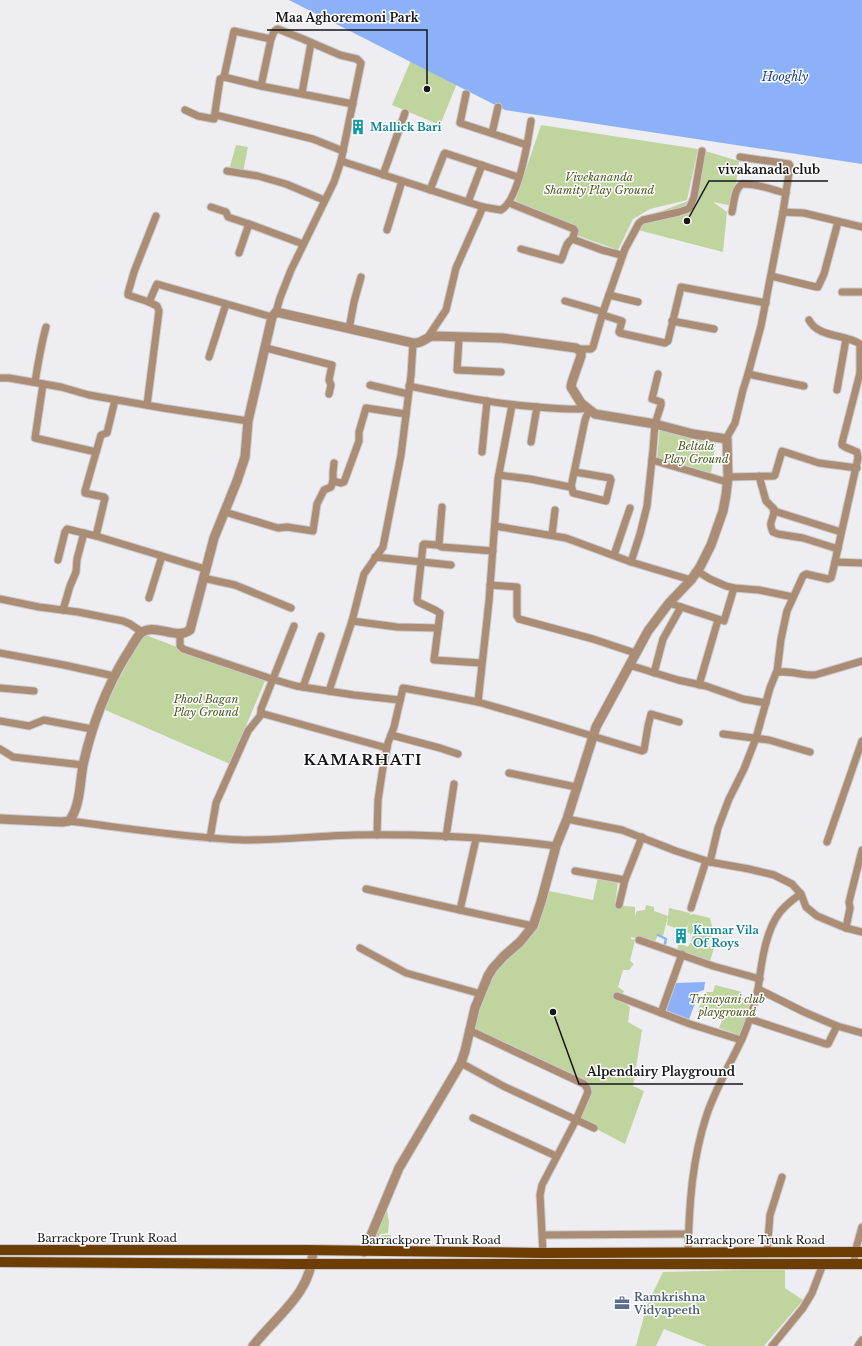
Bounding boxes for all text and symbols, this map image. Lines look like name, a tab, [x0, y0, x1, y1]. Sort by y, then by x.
callout: Maa Aghoremoni Park	[267, 6, 427, 30]
text: Maa Aghoremoni Park	[275, 10, 420, 25]
water label: Hooghly	[761, 69, 809, 84]
building icon: Mallick Bari	[349, 118, 367, 136]
place label: Mallick Bari	[370, 120, 442, 134]
callout: vivakanada club	[709, 157, 828, 181]
text: vivakanada club	[718, 162, 820, 177]
park label: Vivekananda Shamity Play Ground	[544, 170, 655, 197]
park label: Beltala Play Ground	[662, 439, 729, 466]
park label: Phool Bagan Play Ground	[172, 692, 239, 719]
district label: KAMARHATI	[303, 750, 423, 769]
place label: Kumar Vila Of Roys	[693, 923, 760, 950]
building icon: Kumar Vila Of Roys	[672, 927, 690, 945]
park label: Trinayani club playground	[689, 992, 765, 1019]
callout: Alpendairy Playground	[579, 1060, 743, 1084]
text: Alpendairy Playground	[586, 1064, 736, 1079]
street label: Barrackpore Trunk Road	[37, 1231, 178, 1245]
street label: Barrackpore Trunk Road	[361, 1233, 502, 1247]
street label: Barrackpore Trunk Road	[685, 1233, 826, 1247]
place label: Ramkrishna Vidyapeeth	[633, 1290, 706, 1317]
office icon: Ramkrishna Vidyapeeth	[613, 1294, 631, 1312]

